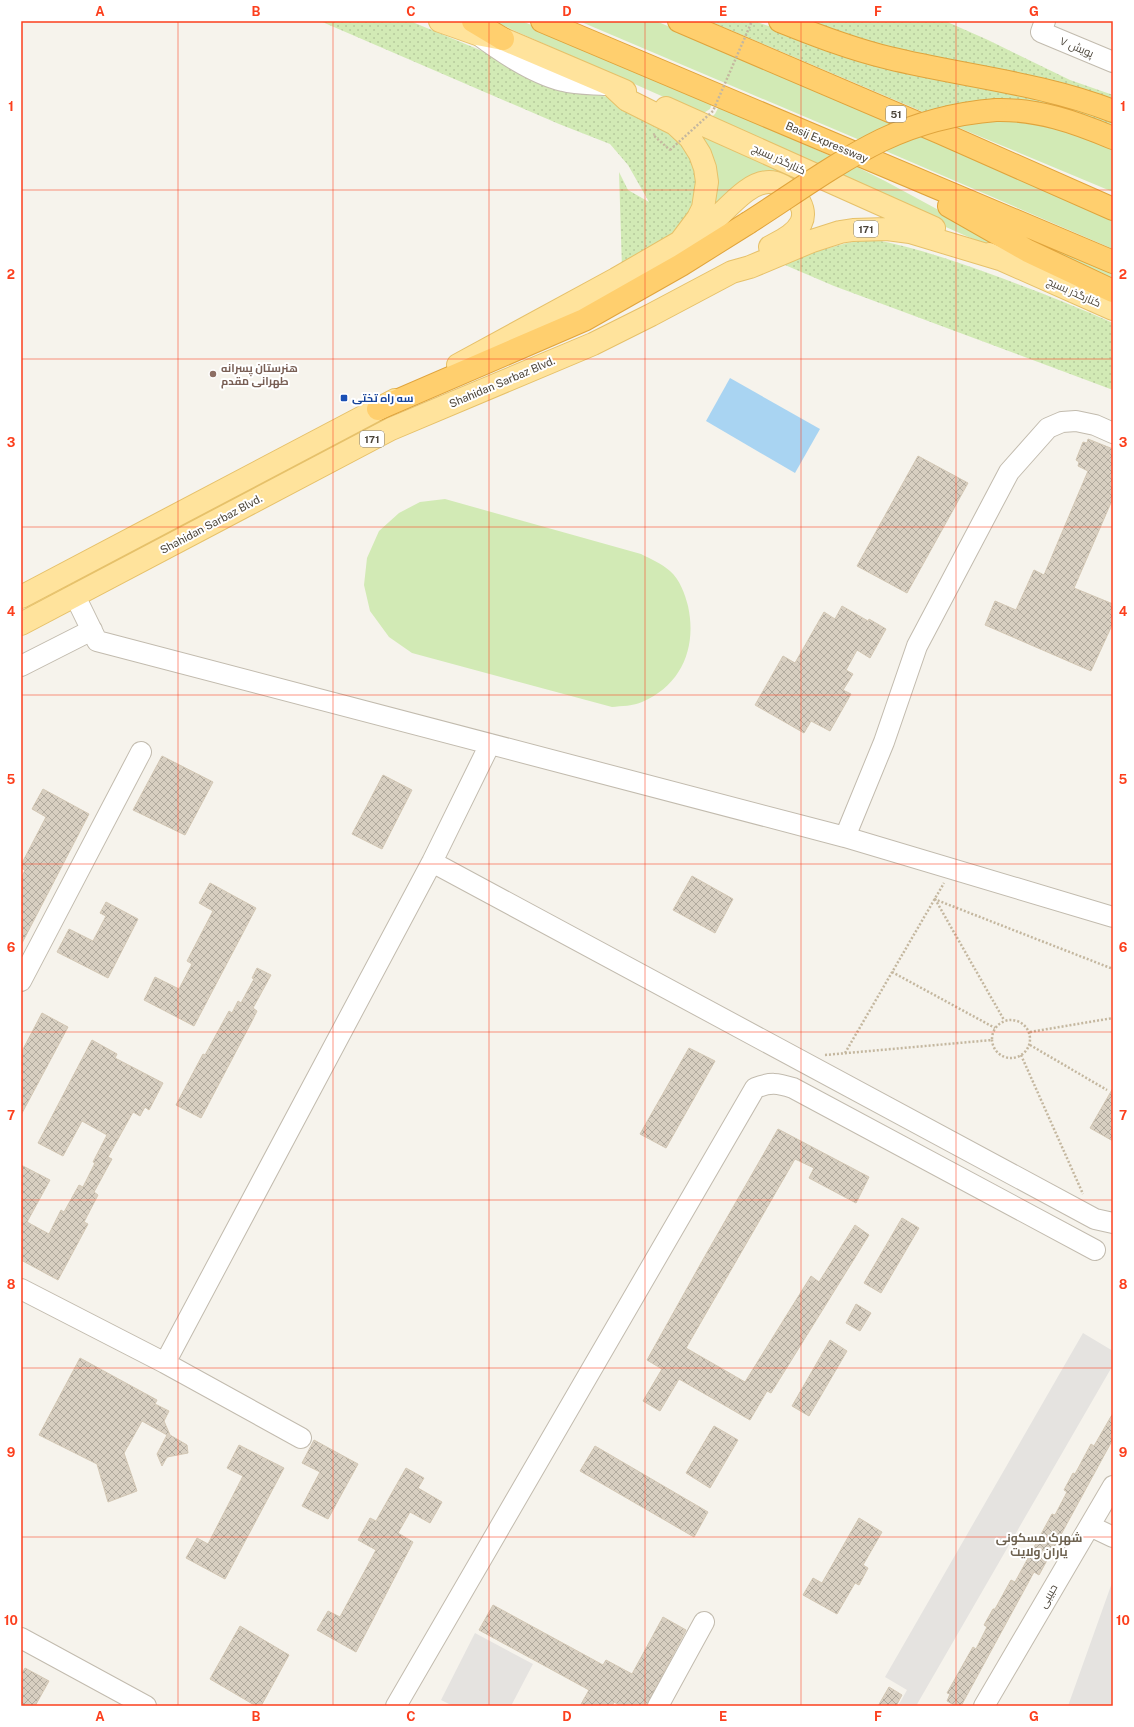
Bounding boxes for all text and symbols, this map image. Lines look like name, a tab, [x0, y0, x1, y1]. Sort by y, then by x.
text: A	[95, 4, 105, 19]
text: B	[252, 4, 261, 19]
text: C	[406, 4, 416, 19]
text: D	[562, 4, 572, 19]
text: E	[719, 4, 727, 19]
text: F	[874, 4, 882, 19]
text: G	[1029, 4, 1039, 19]
street label: پویش ۷	[1058, 35, 1096, 60]
text: 1	[8, 99, 14, 114]
text: 1	[1120, 99, 1126, 114]
road number: 51	[886, 106, 906, 122]
street label: Basij Expressway	[784, 119, 870, 165]
street label: کنارگذر بسیج	[749, 141, 808, 178]
road number: 171	[854, 221, 878, 237]
text: 2	[7, 267, 15, 282]
text: 2	[1119, 267, 1127, 282]
street label: کنارگذر بسیج	[1044, 275, 1103, 311]
street label: Shahidan Sarbaz Blvd.	[447, 354, 557, 410]
place label: هنرستان پسرانه طهرانی مقدم	[221, 362, 298, 389]
marker: هنرستان پسرانه طهرانی مقدم	[208, 369, 218, 379]
place label: سه راه تختی	[352, 392, 413, 405]
marker: سه راه تختی	[339, 393, 349, 403]
road number: 171	[360, 431, 384, 447]
text: 3	[7, 435, 16, 450]
text: 3	[1119, 435, 1128, 450]
street label: Shahidan Sarbaz Blvd.	[158, 492, 264, 556]
text: 4	[7, 604, 16, 619]
text: 4	[1119, 604, 1128, 619]
text: 5	[7, 772, 16, 787]
text: 5	[1119, 772, 1128, 787]
text: 6	[7, 940, 16, 955]
text: 6	[1119, 940, 1128, 955]
text: 7	[7, 1108, 15, 1123]
text: 7	[1119, 1108, 1127, 1123]
text: 8	[7, 1277, 16, 1292]
text: 8	[1119, 1277, 1128, 1292]
text: 9	[7, 1445, 15, 1460]
text: 9	[1119, 1445, 1127, 1460]
district label: شهرک مسکونی یاران ولایت	[996, 1531, 1082, 1560]
street label: حبیبی	[1036, 1582, 1060, 1611]
text: 10	[4, 1613, 18, 1628]
text: 10	[1116, 1613, 1130, 1628]
text: A	[95, 1709, 105, 1724]
text: B	[252, 1709, 261, 1724]
text: C	[406, 1709, 416, 1724]
text: D	[562, 1709, 572, 1724]
text: E	[719, 1709, 727, 1724]
text: F	[874, 1709, 882, 1724]
text: G	[1029, 1709, 1039, 1724]

